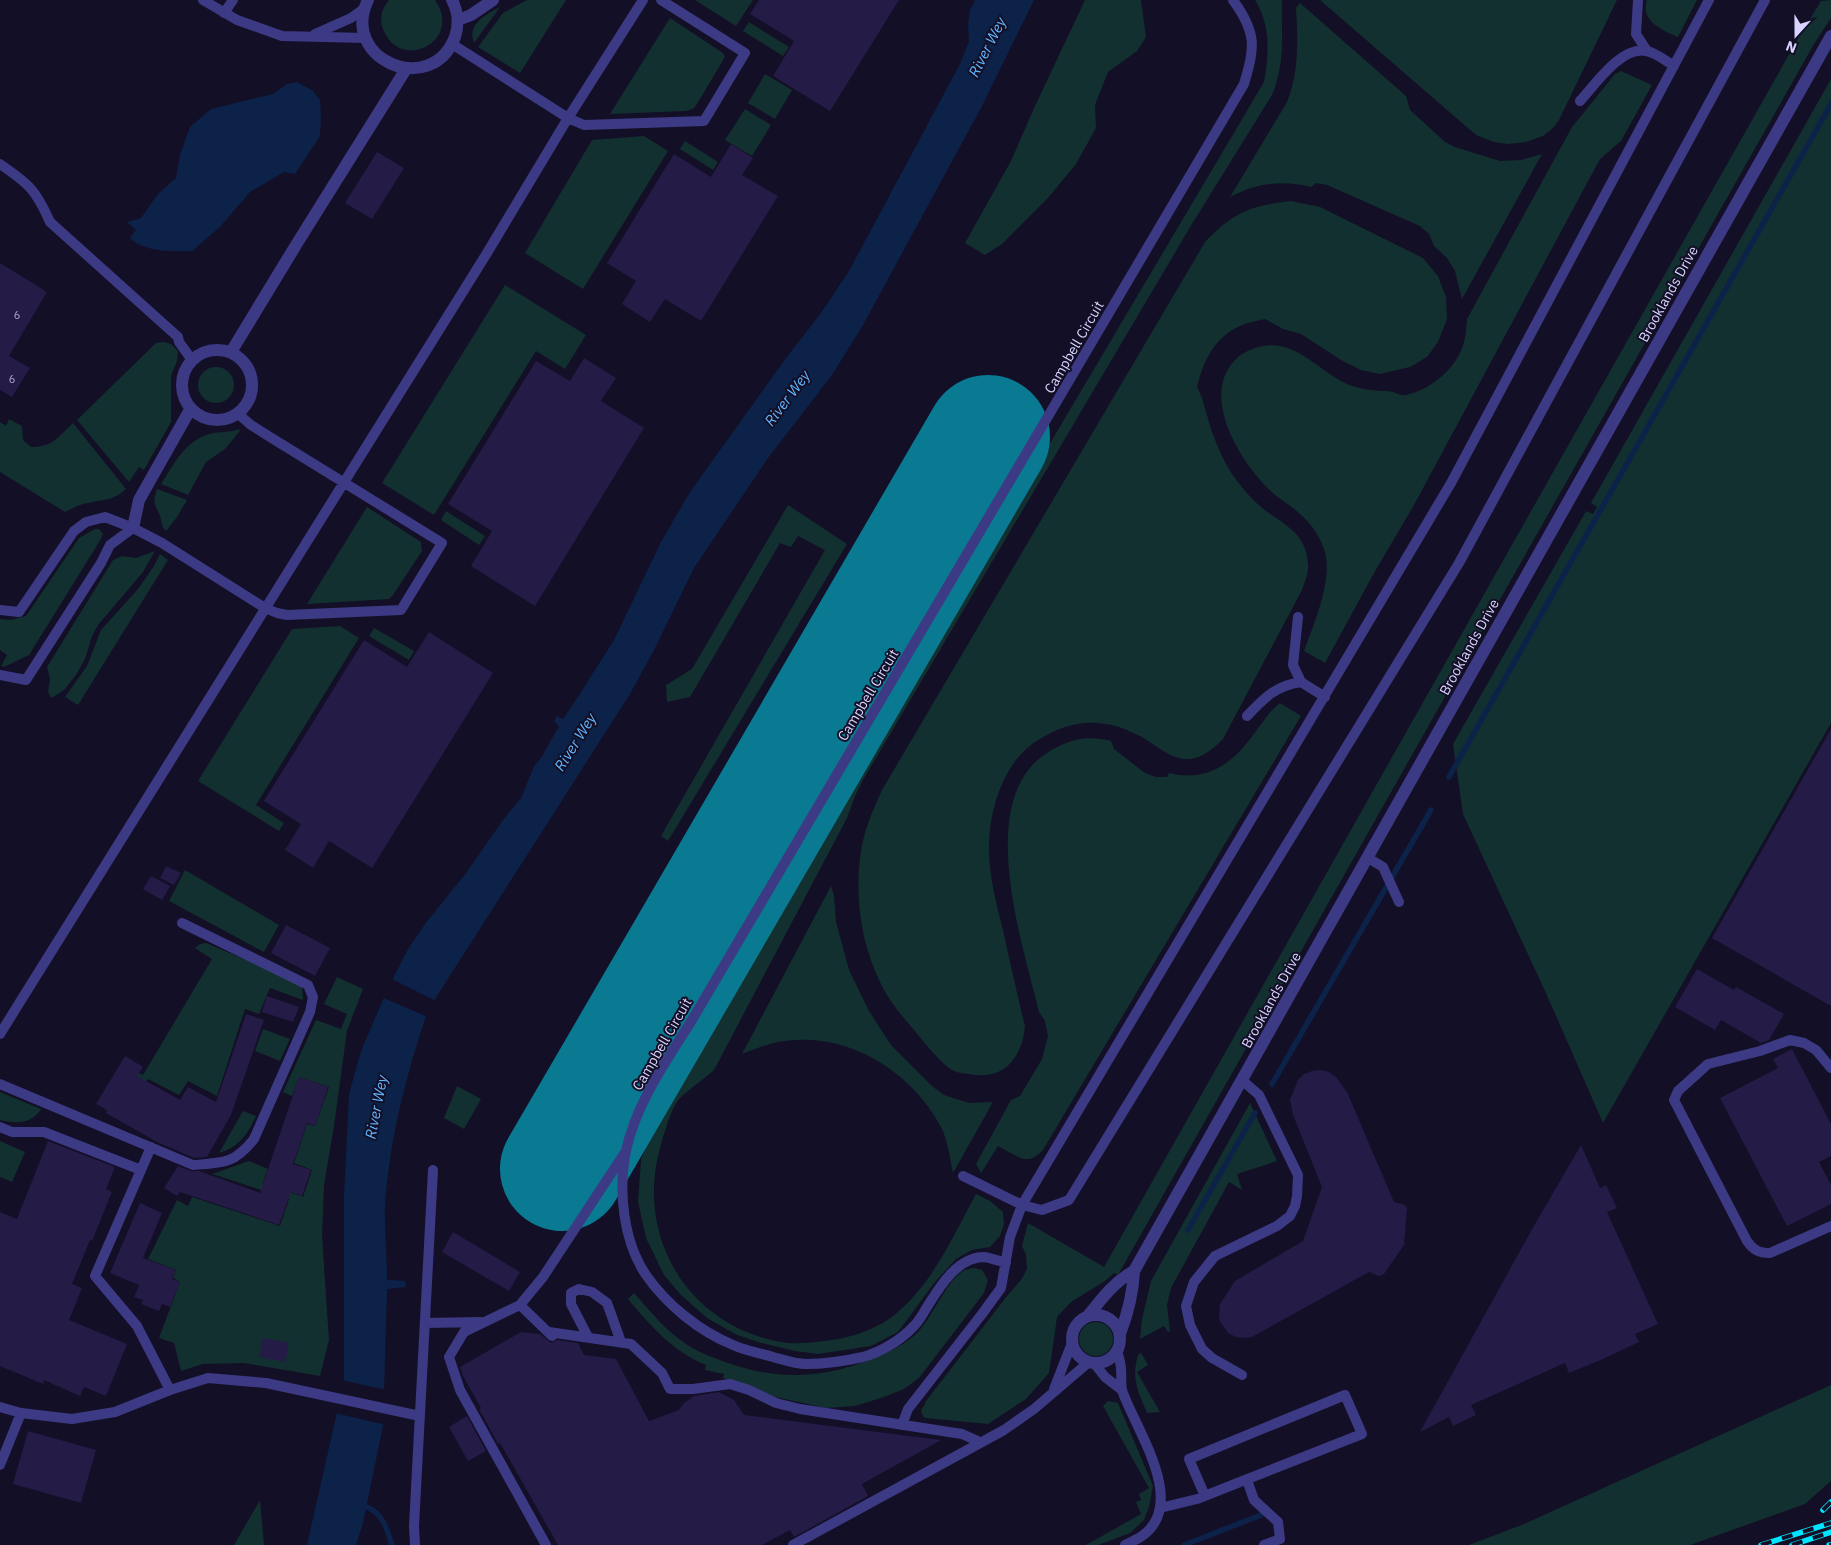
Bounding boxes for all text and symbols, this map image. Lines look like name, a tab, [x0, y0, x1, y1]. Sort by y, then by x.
north arrow	[1771, 10, 1821, 60]
water label: River Wey	[964, 13, 1010, 80]
text: N	[1783, 37, 1799, 57]
street label: Brooklands Drive	[1634, 242, 1702, 345]
street label: Campbell Circuit	[1040, 297, 1108, 396]
house number: 6	[14, 308, 20, 322]
water label: River Wey	[760, 366, 815, 430]
house number: 6	[9, 372, 15, 386]
street label: Brooklands Drive	[1435, 595, 1503, 698]
street label: Campbell Circuit	[834, 646, 902, 744]
water label: River Wey	[550, 709, 601, 774]
street label: Brooklands Drive	[1237, 948, 1305, 1051]
street label: Campbell Circuit	[628, 994, 696, 1093]
water label: River Wey	[361, 1073, 392, 1141]

